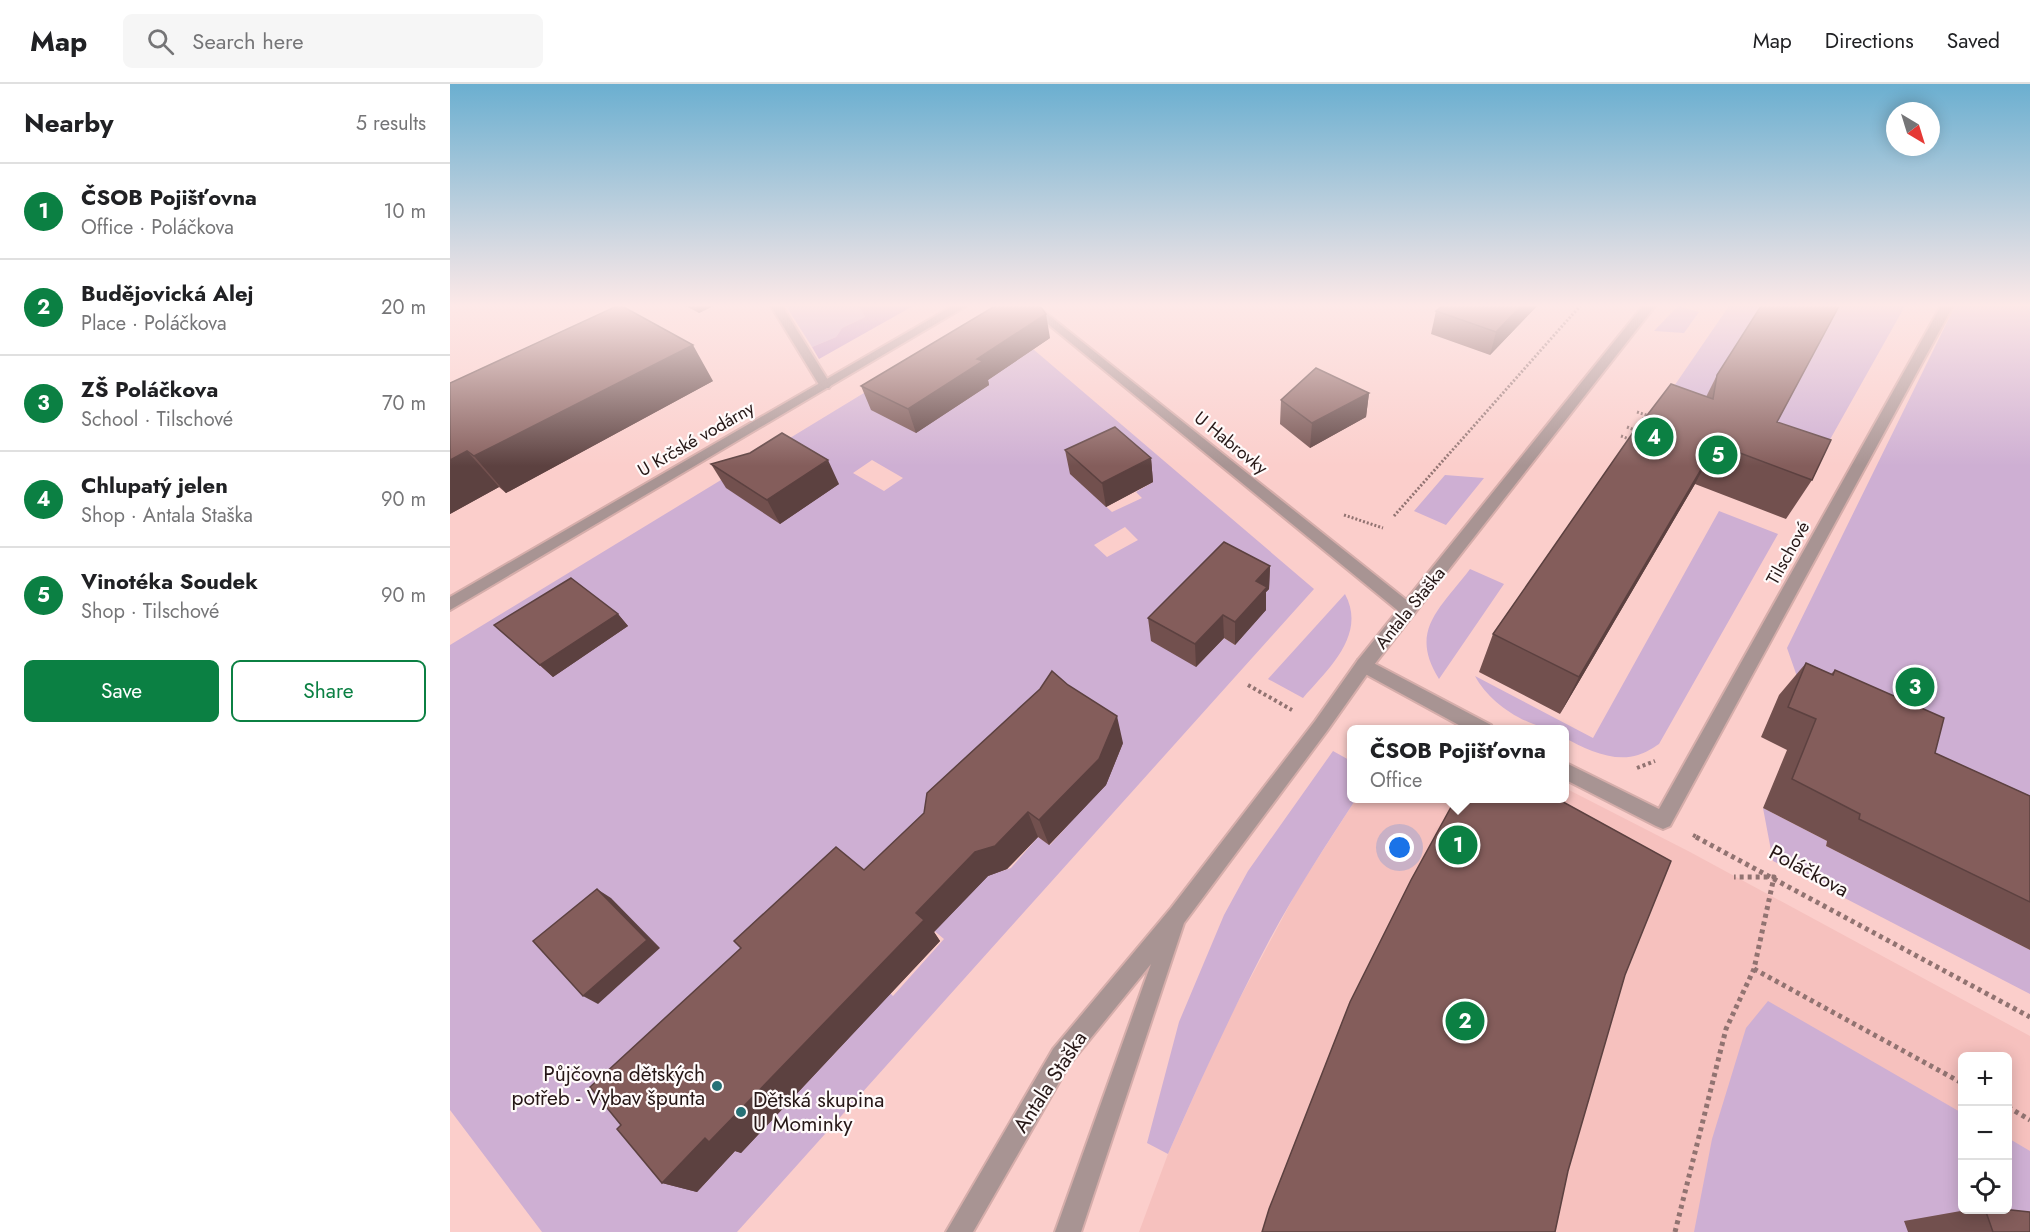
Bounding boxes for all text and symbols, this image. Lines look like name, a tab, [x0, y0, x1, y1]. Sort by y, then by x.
search box	[123, 14, 543, 68]
text: Map	[30, 21, 87, 62]
icon: search	[144, 25, 177, 58]
text: Search here	[192, 25, 304, 57]
text: Map	[1753, 26, 1792, 56]
text: Directions	[1825, 26, 1914, 56]
text: Saved	[1947, 26, 2000, 56]
north arrow	[1886, 102, 1940, 156]
text: Nearby	[24, 104, 113, 142]
text: 5 results	[356, 109, 426, 138]
text: ČSOB Pojišťovna	[81, 181, 257, 213]
text: 1	[38, 197, 49, 226]
text: 10 m	[383, 197, 426, 226]
text: Office · Poláčkova	[81, 213, 234, 242]
text: Budějovická Alej	[81, 277, 254, 309]
text: 2	[37, 293, 50, 322]
text: 20 m	[381, 293, 426, 322]
text: Place · Poláčkova	[81, 309, 227, 338]
text: ZŠ Poláčkova	[81, 373, 218, 405]
text: 3	[37, 389, 50, 418]
text: 70 m	[382, 389, 426, 418]
street label: U Krčské vodárny	[633, 395, 759, 483]
text: School · Tilschové	[81, 405, 233, 434]
street label: U Habrovky	[1189, 405, 1273, 481]
pin: 4	[1634, 414, 1674, 460]
pin: 5	[1698, 432, 1738, 478]
text: Chlupatý jelen	[81, 469, 228, 501]
text: 4	[37, 485, 50, 514]
text: 90 m	[381, 485, 426, 514]
text: Shop · Antala Staška	[81, 501, 253, 530]
street label: Tilschové	[1760, 517, 1816, 589]
street label: Antala Staška	[1369, 561, 1451, 655]
text: Vinotéka Soudek	[81, 565, 258, 597]
text: 5	[37, 581, 50, 610]
text: 90 m	[381, 581, 426, 610]
text: Shop · Tilschové	[81, 597, 219, 626]
button: Save	[24, 660, 219, 722]
button: Share	[231, 660, 426, 722]
pin: 3	[1896, 664, 1934, 710]
popup	[1347, 725, 1569, 803]
text: ČSOB Pojišťovna	[1370, 734, 1546, 766]
text: Office	[1370, 766, 1422, 795]
pin: 1	[1438, 822, 1478, 867]
your location	[1385, 833, 1414, 862]
street label: Poláčkova	[1764, 837, 1854, 905]
pin: 2	[1446, 998, 1484, 1044]
street label: Antala Staška	[1006, 1025, 1094, 1139]
map controls	[1958, 1052, 2012, 1214]
button: +	[1958, 1052, 2012, 1106]
place label: Půjčovna dětských potřeb - Vybav špunta	[512, 1059, 705, 1113]
marker: Půjčovna dětských potřeb - Vybav špunta	[710, 1079, 724, 1093]
place label: Dětská skupina U Mominky	[753, 1085, 884, 1139]
marker: Dětská skupina U Mominky	[734, 1105, 748, 1119]
button: −	[1958, 1106, 2012, 1160]
button: locate	[1958, 1160, 2012, 1214]

